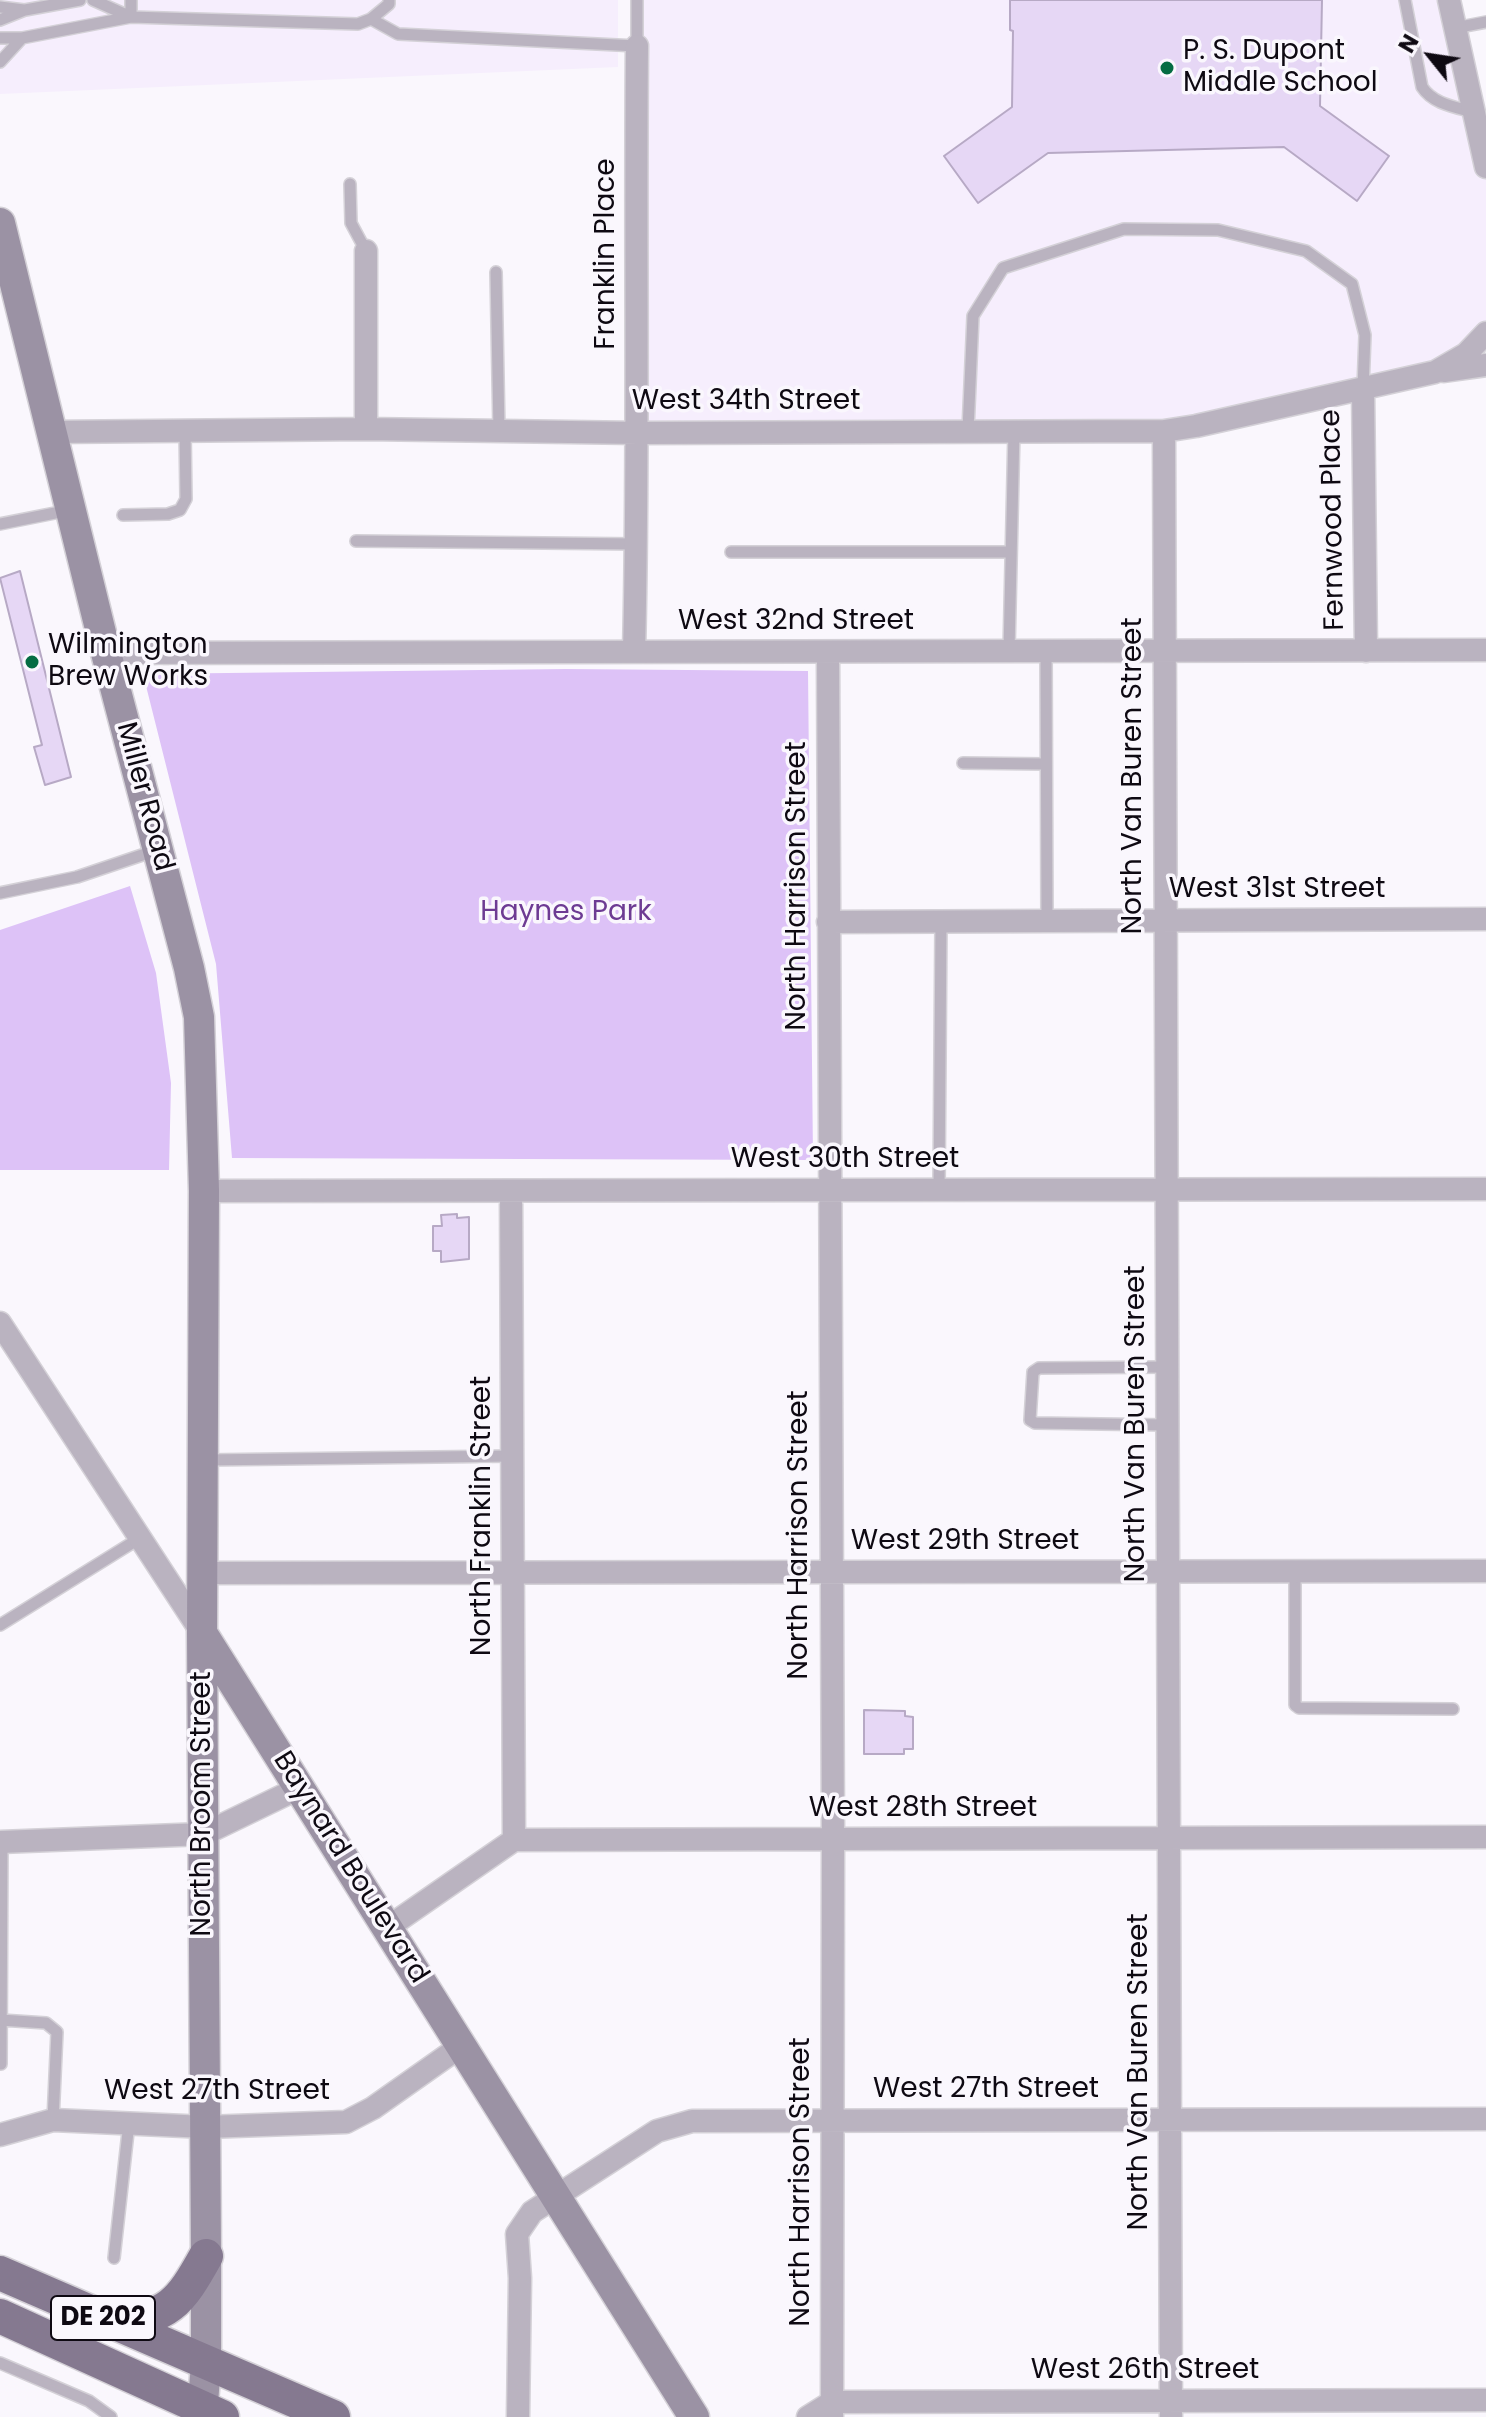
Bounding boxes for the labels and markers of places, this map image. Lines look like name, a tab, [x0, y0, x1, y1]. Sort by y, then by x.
place label: P. S. Dupont Middle School	[1183, 35, 1378, 101]
marker: P. S. Dupont Middle School	[1158, 59, 1176, 77]
place label: Wilmington Brew Works	[48, 629, 208, 695]
marker: Wilmington Brew Works	[23, 653, 41, 671]

